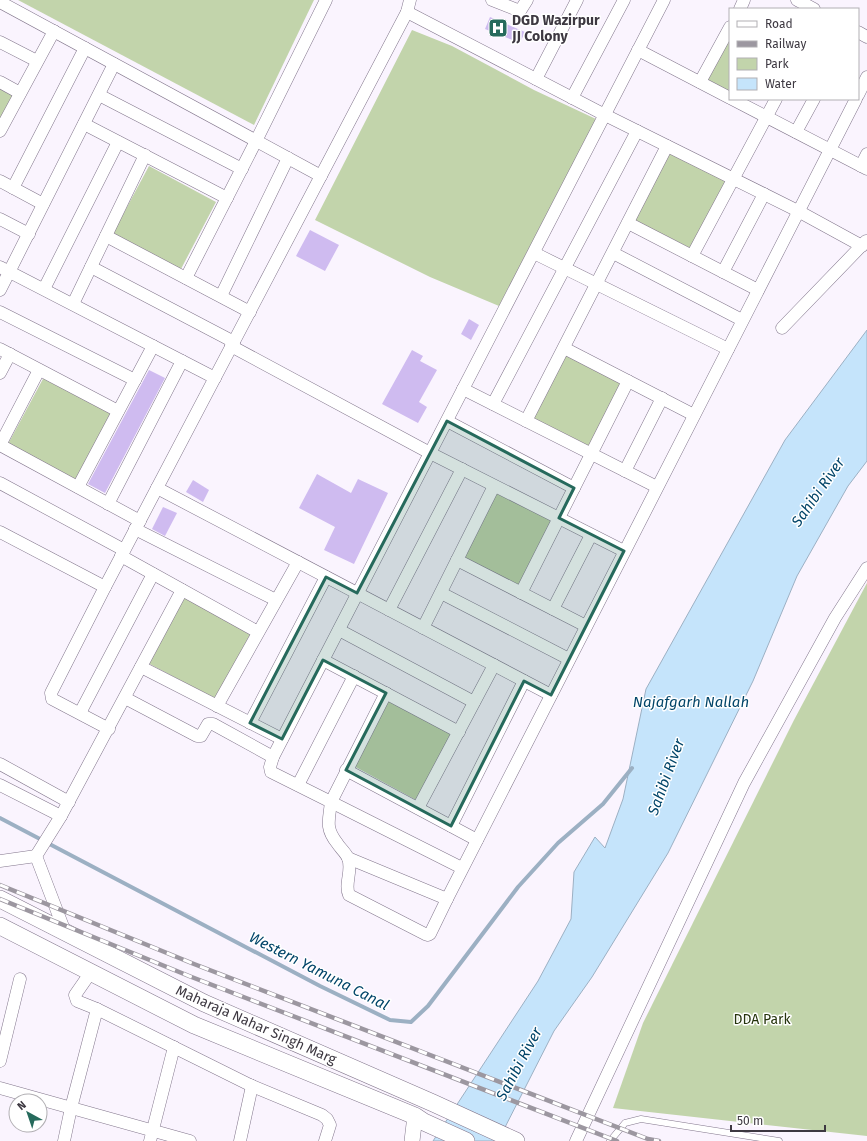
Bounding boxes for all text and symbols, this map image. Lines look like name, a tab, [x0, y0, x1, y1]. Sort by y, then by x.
legend	[729, 8, 859, 100]
place label: DGD Wazirpur JJ Colony	[511, 12, 600, 45]
hospital icon: DGD Wazirpur JJ Colony	[487, 17, 509, 39]
text: Road	[765, 17, 793, 31]
text: Railway	[765, 37, 806, 51]
text: Park	[765, 57, 789, 71]
text: Water	[765, 77, 797, 91]
water label: Sahibi River	[787, 453, 849, 531]
water label: Najafgarh Nallah	[633, 693, 749, 711]
water label: Sahibi River	[643, 735, 689, 819]
water label: Western Yamuna Canal	[246, 928, 392, 1014]
street label: Maharaja Nahar Singh Marg	[173, 982, 340, 1068]
park label: DDA Park	[733, 1011, 791, 1028]
water label: Sahibi River	[492, 1023, 546, 1104]
north arrow	[8, 1093, 48, 1133]
text: N	[15, 1098, 29, 1113]
scale bar	[731, 1107, 825, 1133]
text: 50 m	[737, 1114, 763, 1128]

